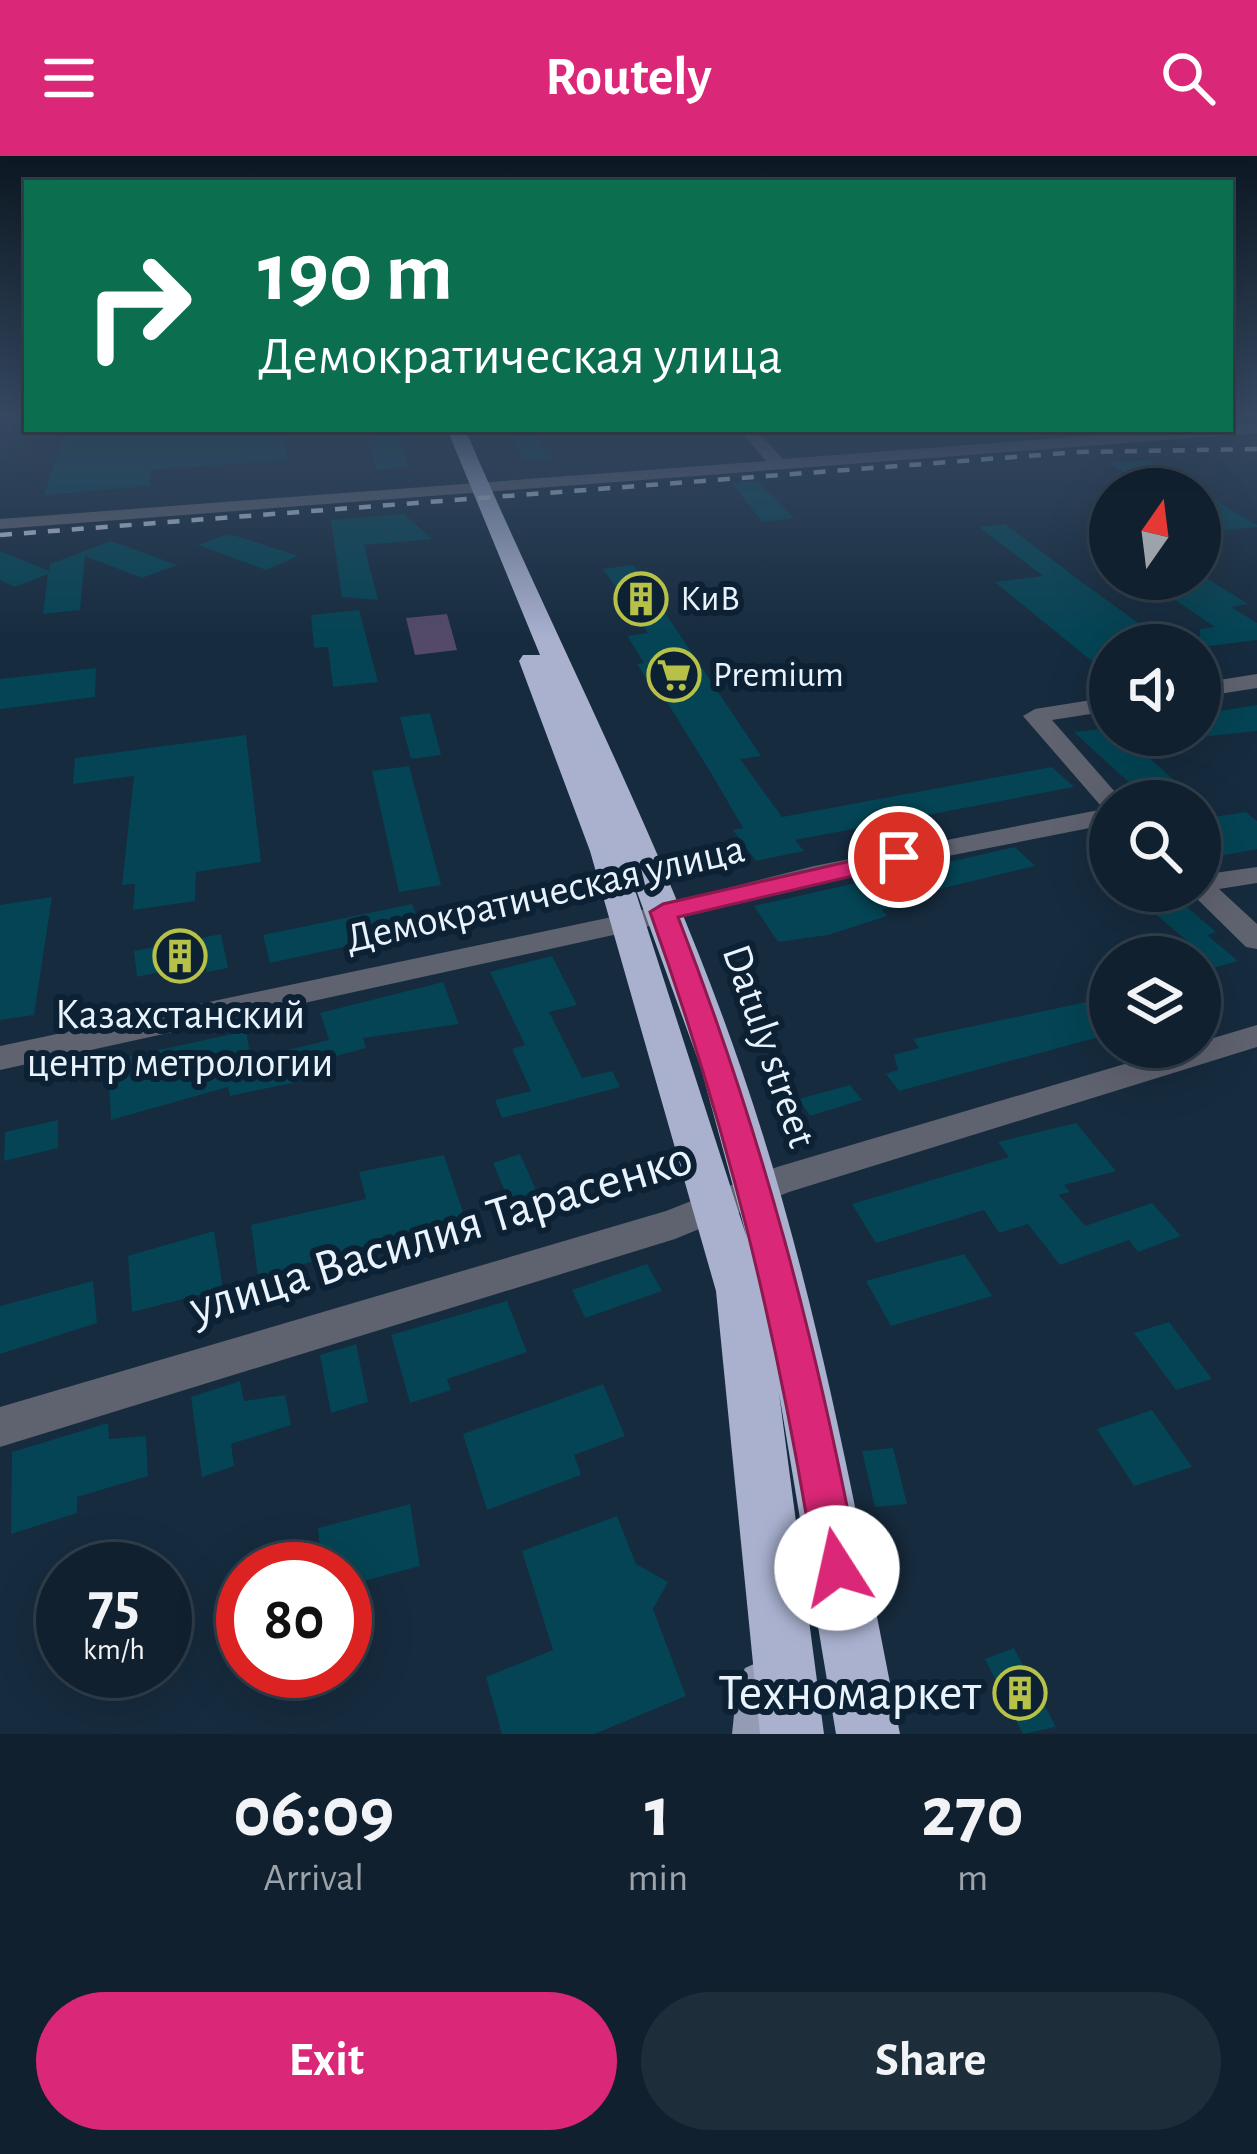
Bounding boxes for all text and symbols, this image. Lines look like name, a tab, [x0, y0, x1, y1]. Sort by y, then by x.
icon: menu	[36, 45, 102, 111]
icon: search	[1155, 45, 1221, 111]
text: Routely	[545, 51, 712, 105]
icon: right	[60, 228, 216, 384]
text: 190 m	[258, 232, 453, 316]
text: Демократическая улица	[258, 330, 782, 384]
north arrow	[1089, 468, 1221, 600]
map controls	[1089, 468, 1221, 1068]
building icon: КиВ	[613, 571, 669, 627]
place label: КиВ	[680, 581, 740, 617]
button: sound	[1089, 624, 1221, 756]
supermarket icon: Premium	[646, 647, 702, 703]
place label: Premium	[713, 657, 844, 693]
button: search	[1089, 780, 1221, 912]
pin	[848, 806, 950, 908]
icon: arrive	[866, 824, 932, 890]
street label: Демократическая улица	[342, 828, 748, 960]
building icon: Казахстанский центр метрологии	[152, 928, 208, 984]
button: layers	[1089, 936, 1221, 1068]
street label: Datuly street	[715, 939, 823, 1153]
place label: Казахстанский центр метрологии	[27, 994, 333, 1084]
street label: улица Василия Тарасенко	[183, 1132, 698, 1334]
position arrow	[774, 1505, 900, 1631]
speed limit sign: 80	[216, 1542, 372, 1698]
text: 75	[88, 1575, 140, 1635]
text: km/h	[83, 1635, 145, 1665]
building icon: Техномаркет	[992, 1665, 1048, 1721]
place label: Техномаркет	[718, 1668, 982, 1719]
text: 06:09	[233, 1777, 394, 1849]
text: 1	[645, 1777, 671, 1849]
text: 270	[921, 1777, 1024, 1849]
text: Arrival	[264, 1859, 364, 1898]
text: min	[627, 1859, 688, 1898]
text: m	[957, 1859, 988, 1898]
button: Exit	[36, 1992, 617, 2130]
button: Share	[641, 1992, 1221, 2130]

